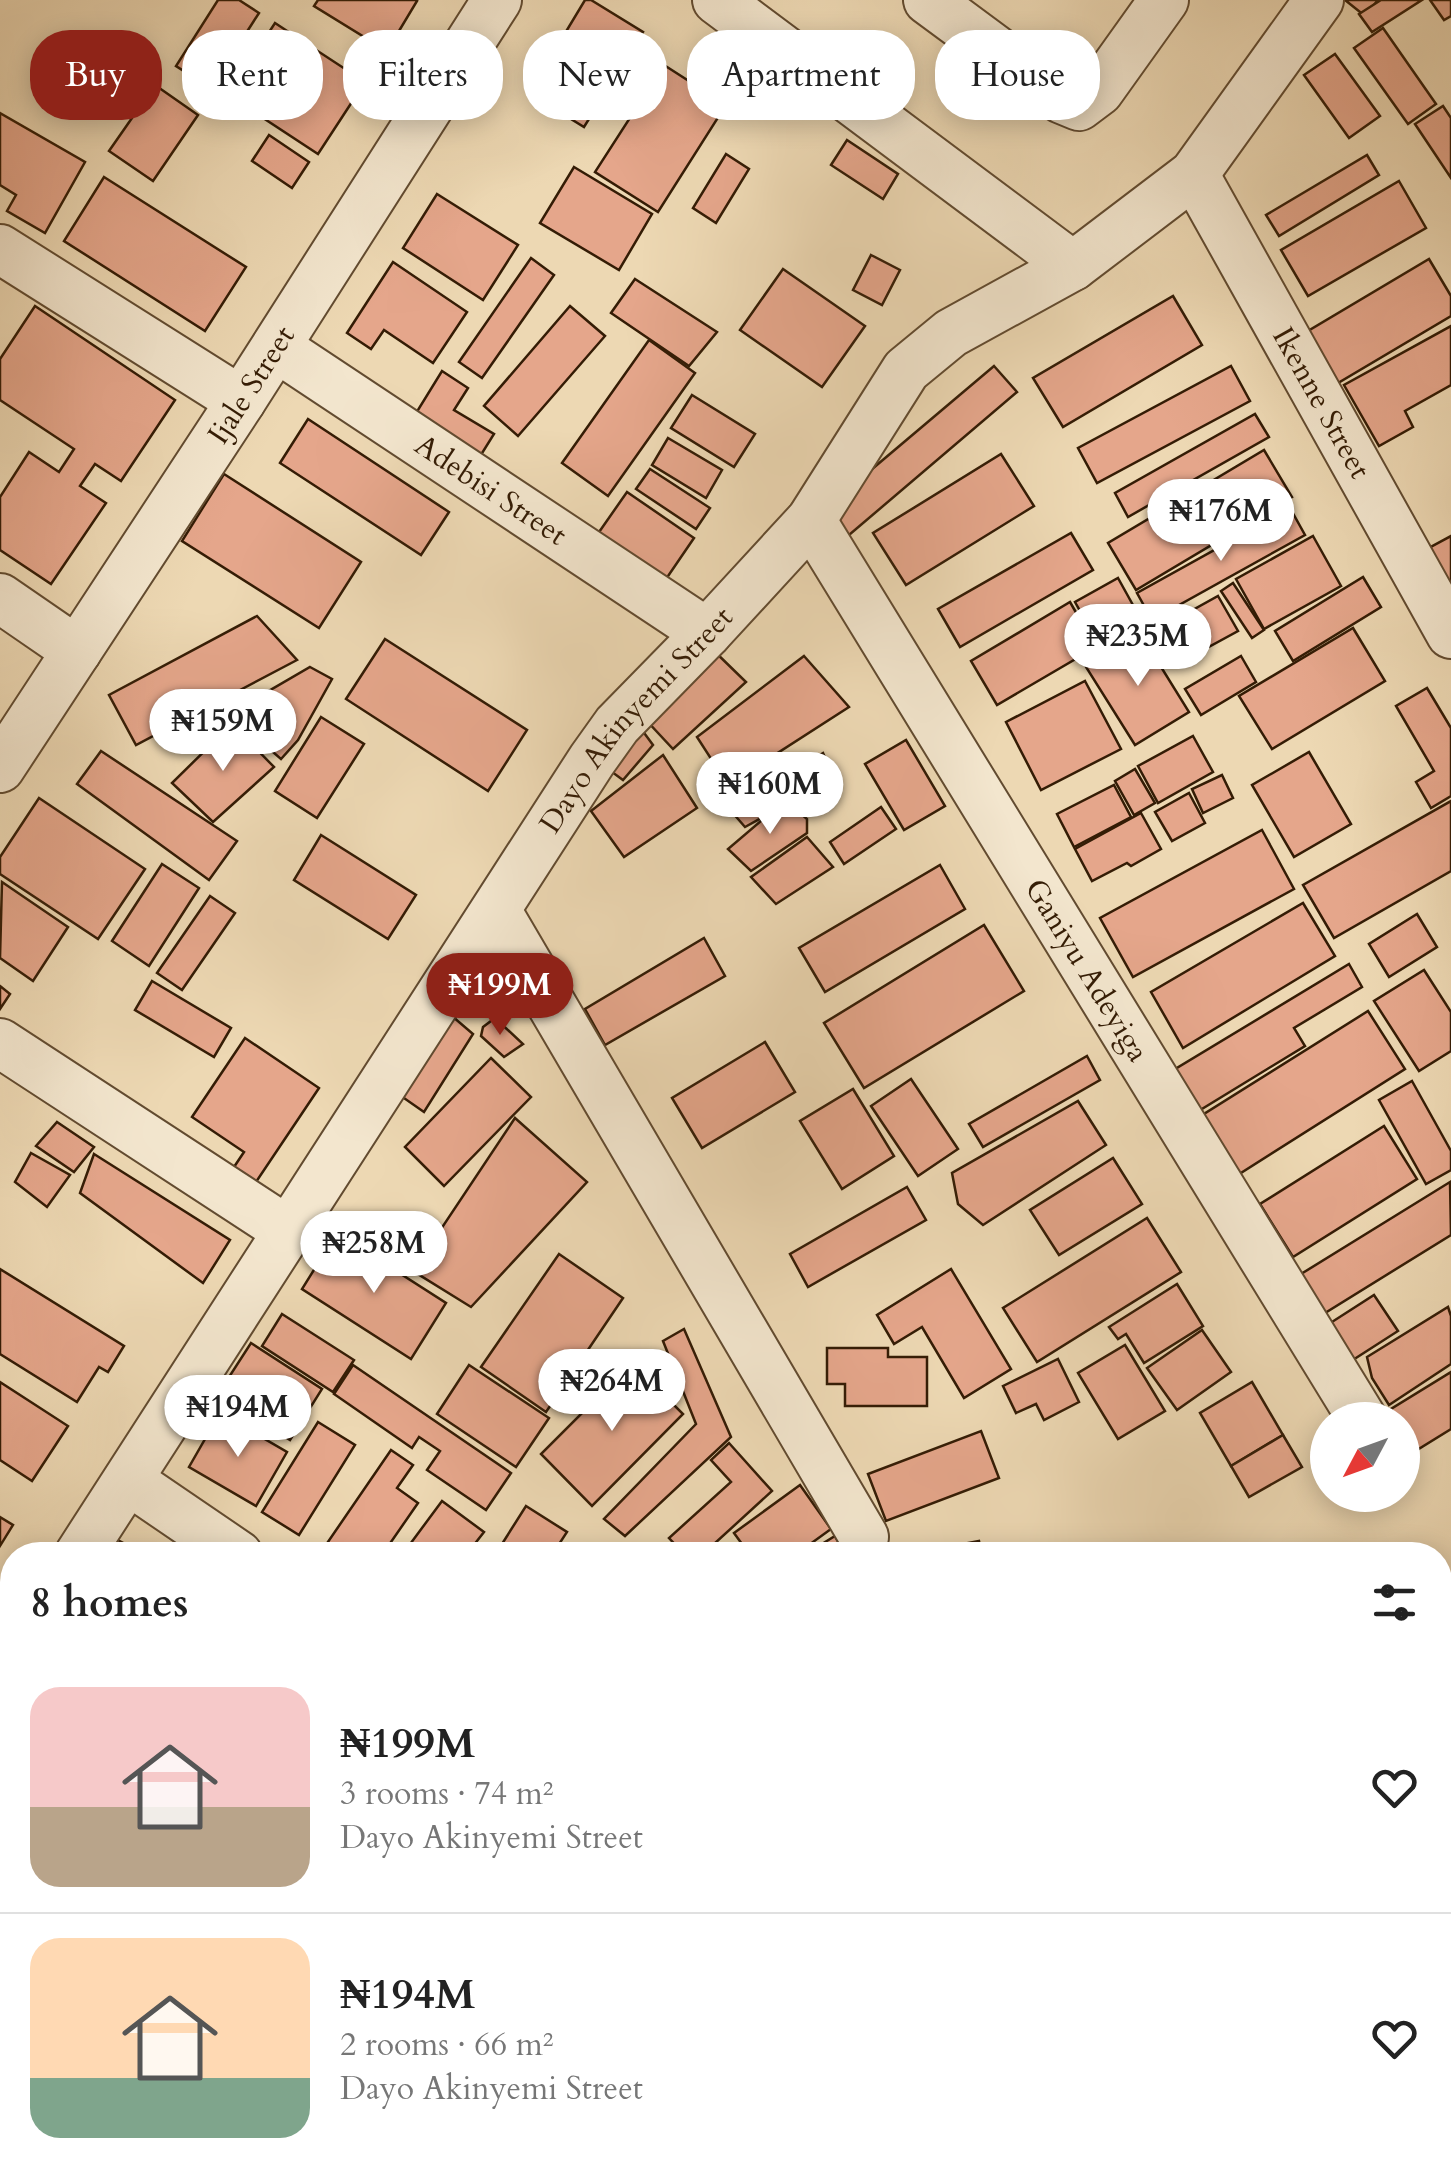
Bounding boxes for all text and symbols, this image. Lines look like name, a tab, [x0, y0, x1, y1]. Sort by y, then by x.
chip: Buy	[30, 30, 162, 120]
chip: Rent	[182, 30, 323, 120]
chip: Filters	[343, 30, 503, 120]
chip: New	[523, 30, 667, 120]
chip: Apartment	[687, 30, 915, 120]
chip: House	[935, 30, 1100, 120]
street label: Ijale Street	[198, 318, 305, 452]
street label: Ikenne Street	[1262, 320, 1380, 487]
street label: Adebisi Street	[407, 425, 575, 556]
pin: ₦176M	[1151, 479, 1291, 564]
text: ₦176M	[1169, 489, 1273, 533]
street label: Dayo Akinyemi Street	[530, 598, 743, 841]
pin: ₦235M	[1068, 604, 1208, 689]
text: ₦235M	[1086, 614, 1190, 658]
pin: ₦159M	[153, 689, 293, 774]
text: ₦159M	[171, 699, 275, 743]
pin: ₦160M	[700, 752, 840, 837]
text: ₦160M	[718, 762, 822, 806]
street label: Ganiyu Adeyiga	[1015, 871, 1158, 1070]
pin: ₦199M	[430, 953, 570, 1038]
text: ₦199M	[448, 963, 552, 1007]
pin: ₦258M	[304, 1211, 444, 1296]
text: ₦258M	[322, 1221, 426, 1265]
pin: ₦264M	[542, 1349, 682, 1434]
text: ₦264M	[560, 1359, 664, 1403]
pin: ₦194M	[168, 1375, 308, 1460]
text: ₦194M	[186, 1385, 290, 1429]
north arrow	[1310, 1402, 1420, 1512]
map controls	[1310, 1402, 1420, 1512]
text: 8 homes	[30, 1574, 188, 1631]
icon: filters	[1367, 1575, 1422, 1630]
text: ₦199M	[340, 1715, 476, 1772]
icon: home	[110, 1727, 230, 1847]
icon: heart	[1367, 1760, 1422, 1815]
text: 3 rooms · 74 m²	[340, 1772, 553, 1816]
text: Dayo Akinyemi Street	[340, 1816, 643, 1860]
text: ₦194M	[340, 1966, 476, 2023]
icon: home	[110, 1978, 230, 2098]
icon: heart	[1367, 2011, 1422, 2066]
text: 2 rooms · 66 m²	[340, 2023, 553, 2067]
text: Dayo Akinyemi Street	[340, 2067, 643, 2111]

